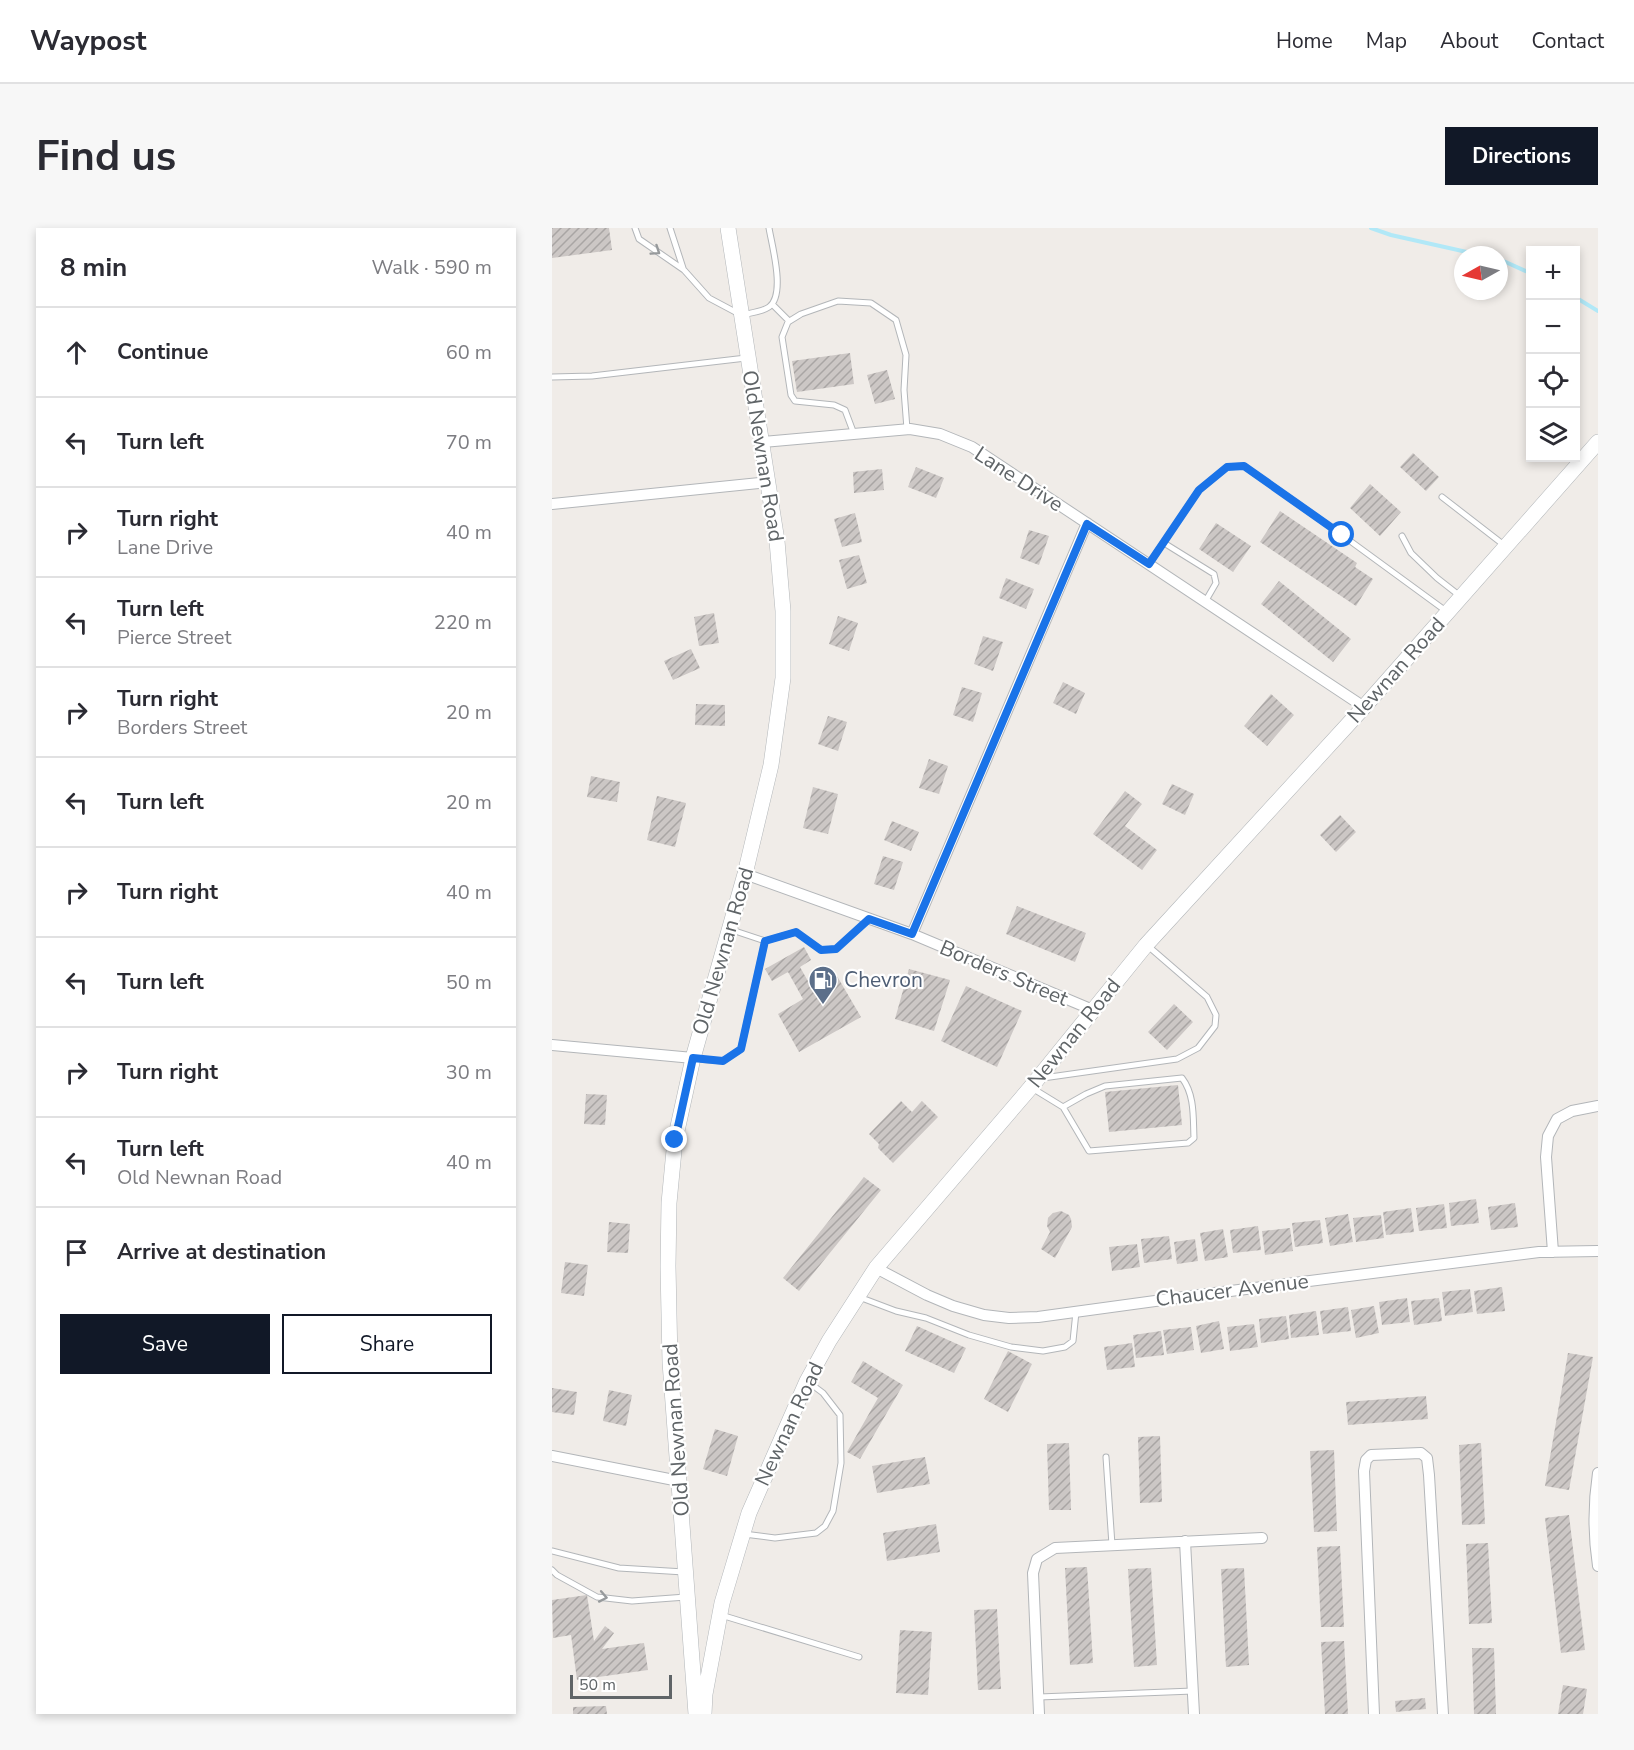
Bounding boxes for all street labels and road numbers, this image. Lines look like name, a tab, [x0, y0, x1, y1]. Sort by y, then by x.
street label: Old Newnan Road	[736, 368, 790, 544]
street label: Lane Drive	[969, 440, 1069, 518]
street label: Newnan Road	[1341, 611, 1451, 729]
street label: Old Newnan Road	[686, 864, 760, 1038]
street label: Borders Street	[936, 933, 1073, 1013]
street label: Newnan Road	[1021, 972, 1127, 1094]
street label: Chaucer Avenue	[1154, 1267, 1310, 1313]
street label: Old Newnan Road	[656, 1343, 696, 1517]
street label: Newnan Road	[748, 1358, 830, 1490]

